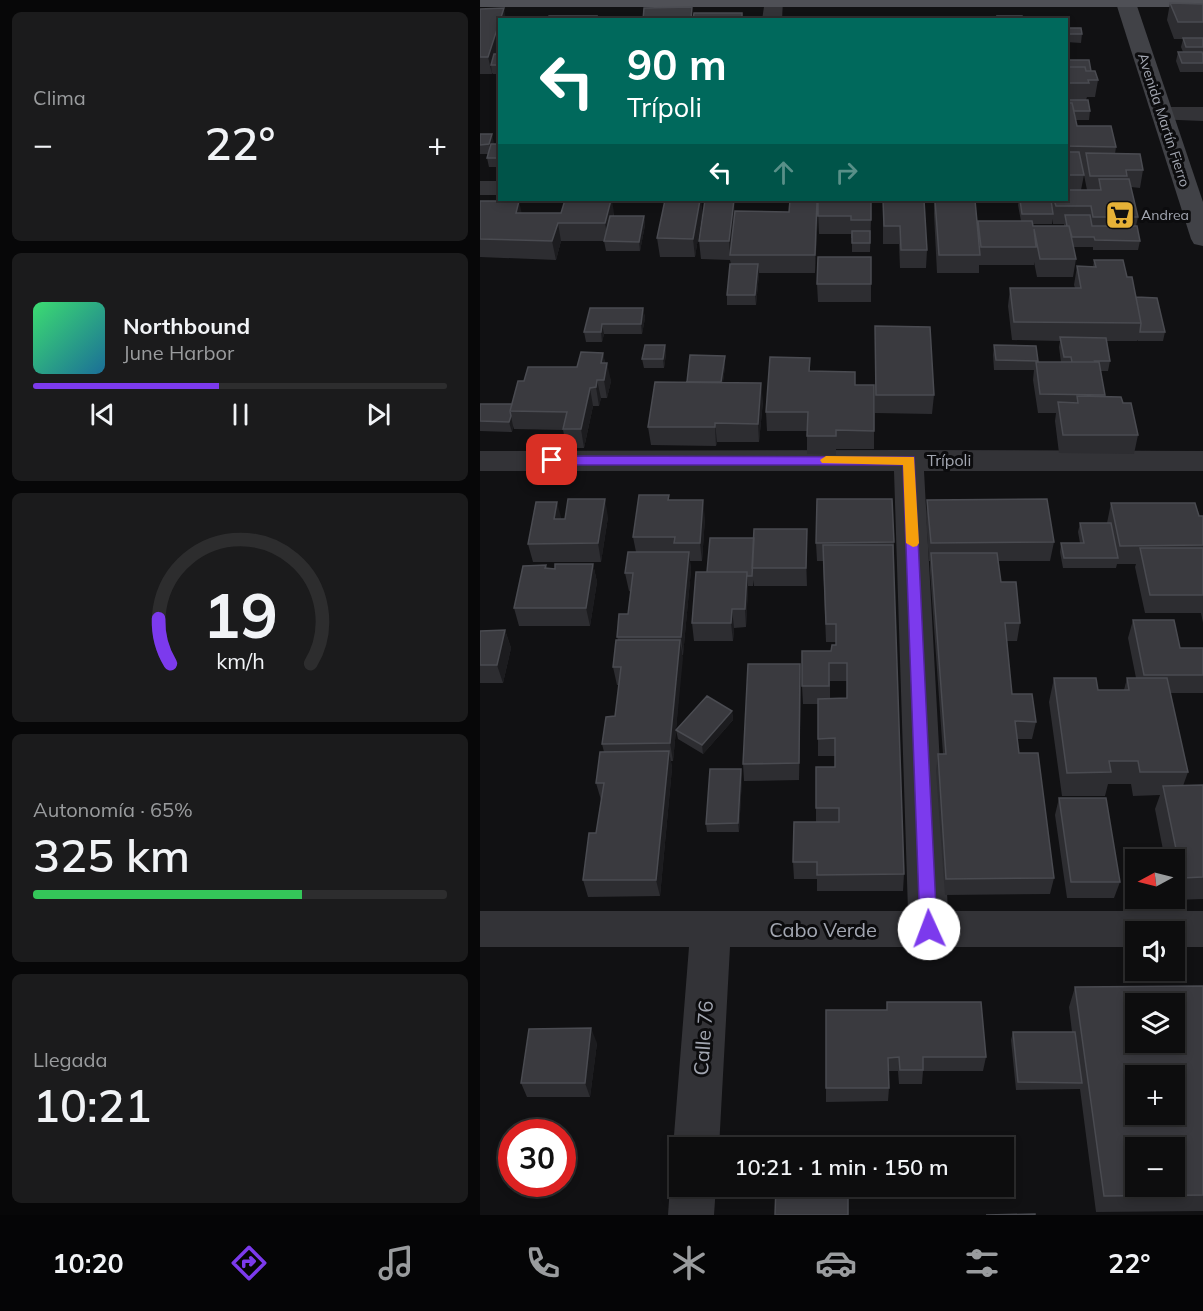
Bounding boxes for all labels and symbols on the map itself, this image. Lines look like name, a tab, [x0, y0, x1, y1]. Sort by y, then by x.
street label: Avenida Martín Fierro	[1134, 51, 1194, 189]
supermarket icon: Andrea	[1104, 199, 1136, 231]
place label: Andrea	[1141, 206, 1189, 224]
pin	[526, 434, 577, 485]
street label: Trípoli	[927, 450, 971, 470]
north arrow	[1125, 849, 1185, 909]
position arrow	[897, 897, 961, 961]
street label: Cabo Verde	[769, 917, 877, 942]
street label: Calle 76	[688, 1000, 718, 1076]
speed limit sign: 30	[498, 1119, 576, 1197]

